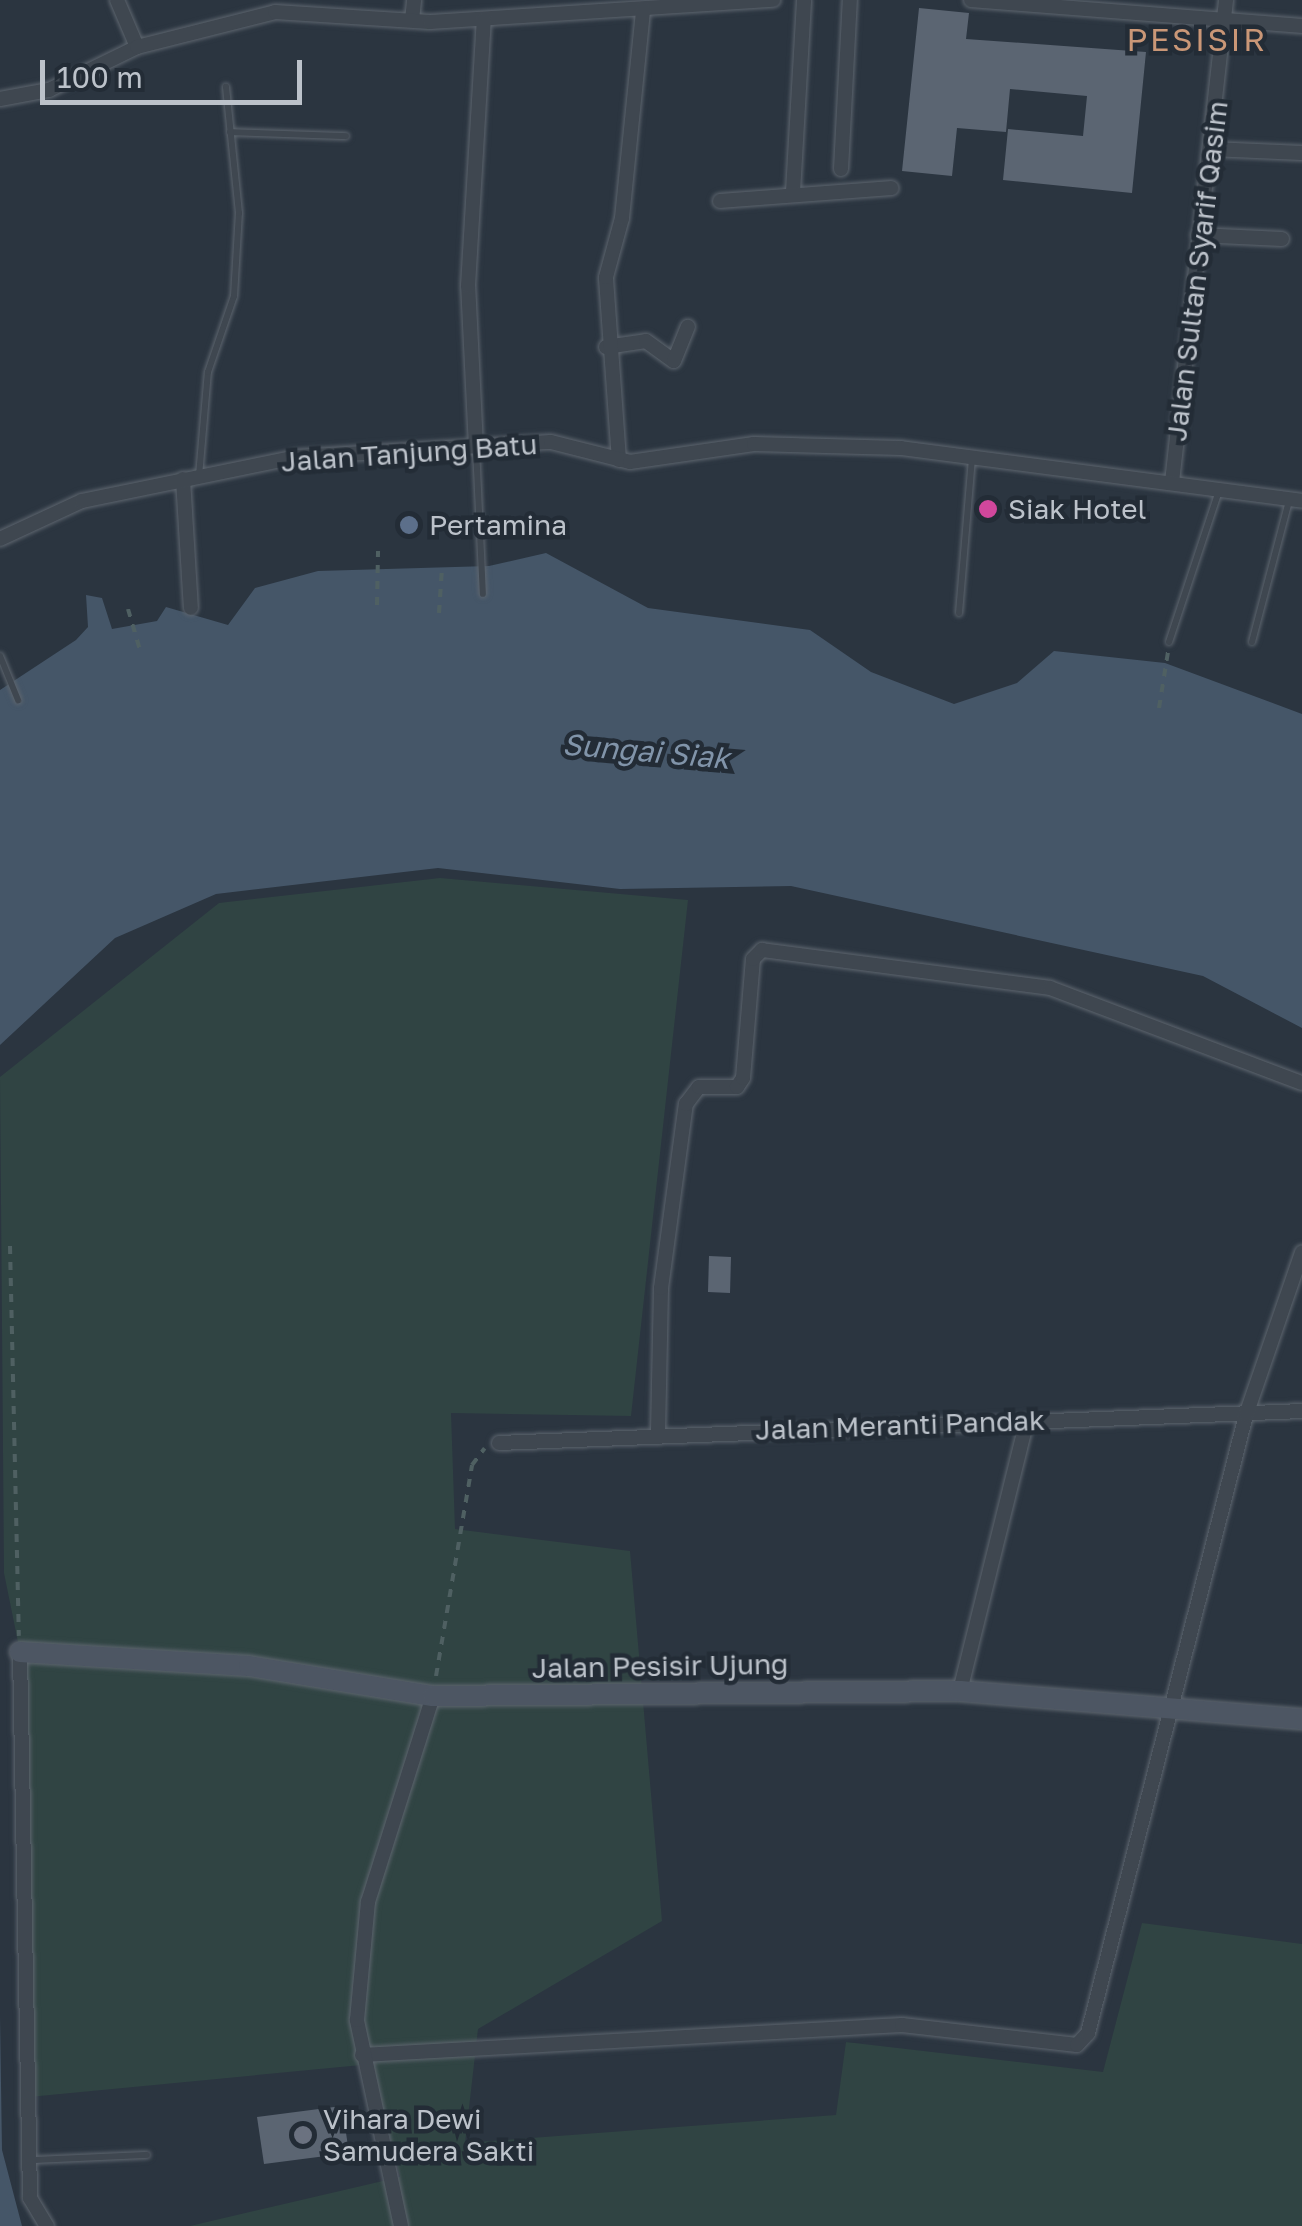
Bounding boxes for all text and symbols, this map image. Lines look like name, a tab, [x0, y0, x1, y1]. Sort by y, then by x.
district label: PESISIR	[1127, 20, 1267, 58]
scale bar	[45, 40, 308, 102]
text: 100 m	[57, 59, 143, 95]
street label: Jalan Sultan Syarif Qasim	[1159, 99, 1235, 443]
street label: Jalan Tanjung Batu	[280, 427, 538, 479]
place label: Siak Hotel	[1008, 492, 1147, 526]
marker: Siak Hotel	[977, 498, 999, 520]
place label: Pertamina	[429, 508, 567, 542]
marker: Pertamina	[398, 514, 420, 536]
water label: Sungai Siak	[561, 726, 731, 776]
street label: Jalan Meranti Pandak	[755, 1403, 1045, 1447]
street label: Jalan Pesisir Ujung	[531, 1647, 789, 1685]
place label: Vihara Dewi Samudera Sakti	[323, 2102, 534, 2168]
marker: Vihara Dewi Samudera Sakti	[292, 2124, 314, 2146]

